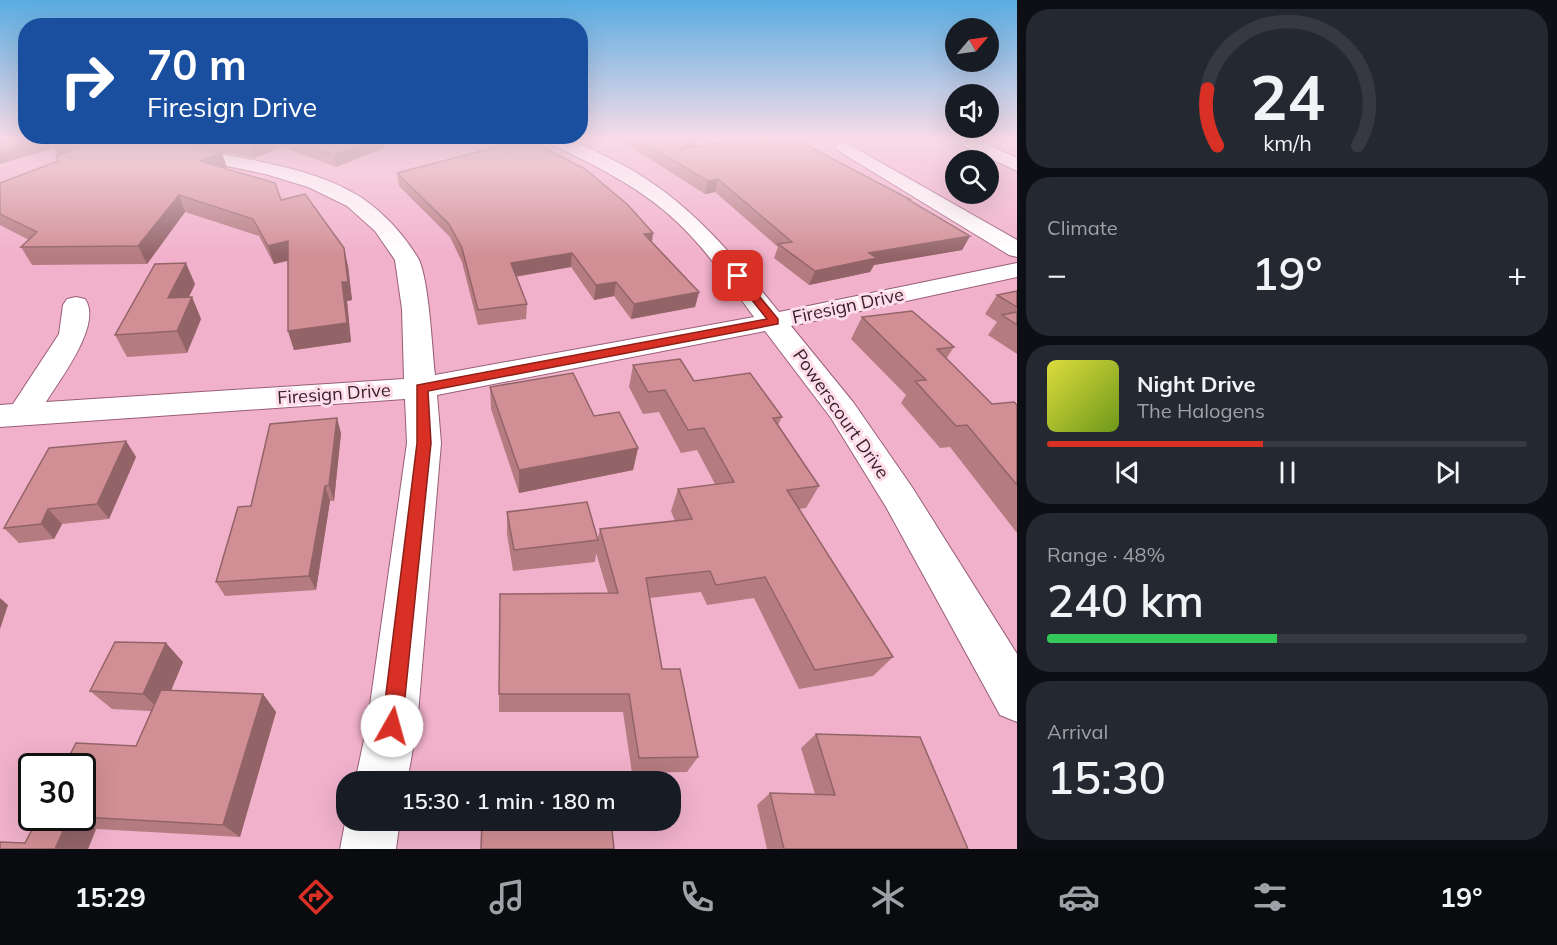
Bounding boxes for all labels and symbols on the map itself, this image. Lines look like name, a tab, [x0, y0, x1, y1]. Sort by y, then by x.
north arrow	[945, 18, 999, 72]
pin	[712, 250, 763, 301]
street label: Firesign Drive	[790, 282, 906, 329]
street label: Powerscourt Drive	[788, 344, 895, 483]
street label: Firesign Drive	[277, 378, 391, 409]
position arrow	[360, 694, 424, 758]
speed limit sign: 30	[18, 753, 96, 831]

